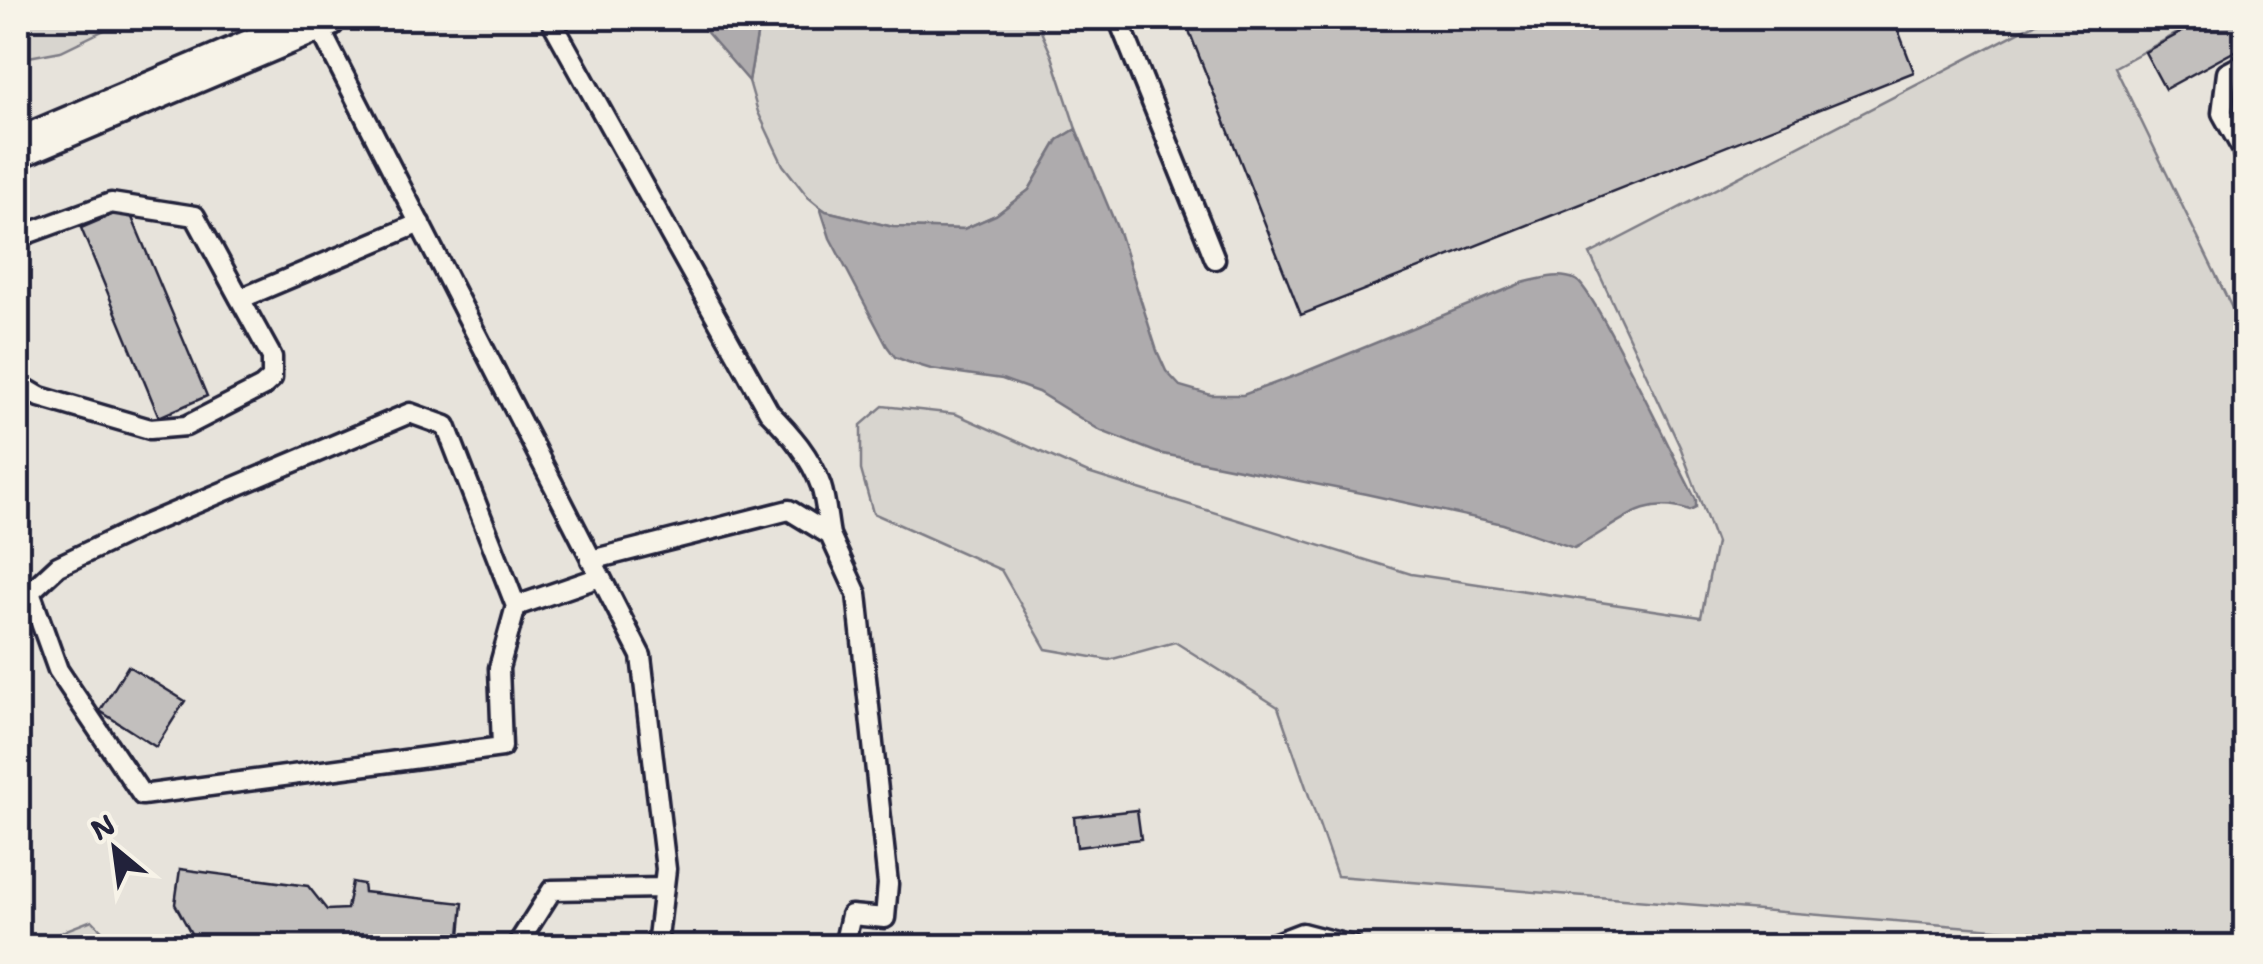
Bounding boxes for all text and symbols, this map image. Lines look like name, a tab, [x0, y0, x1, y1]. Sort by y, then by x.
north arrow	[65, 799, 165, 899]
text: N	[84, 805, 122, 849]

